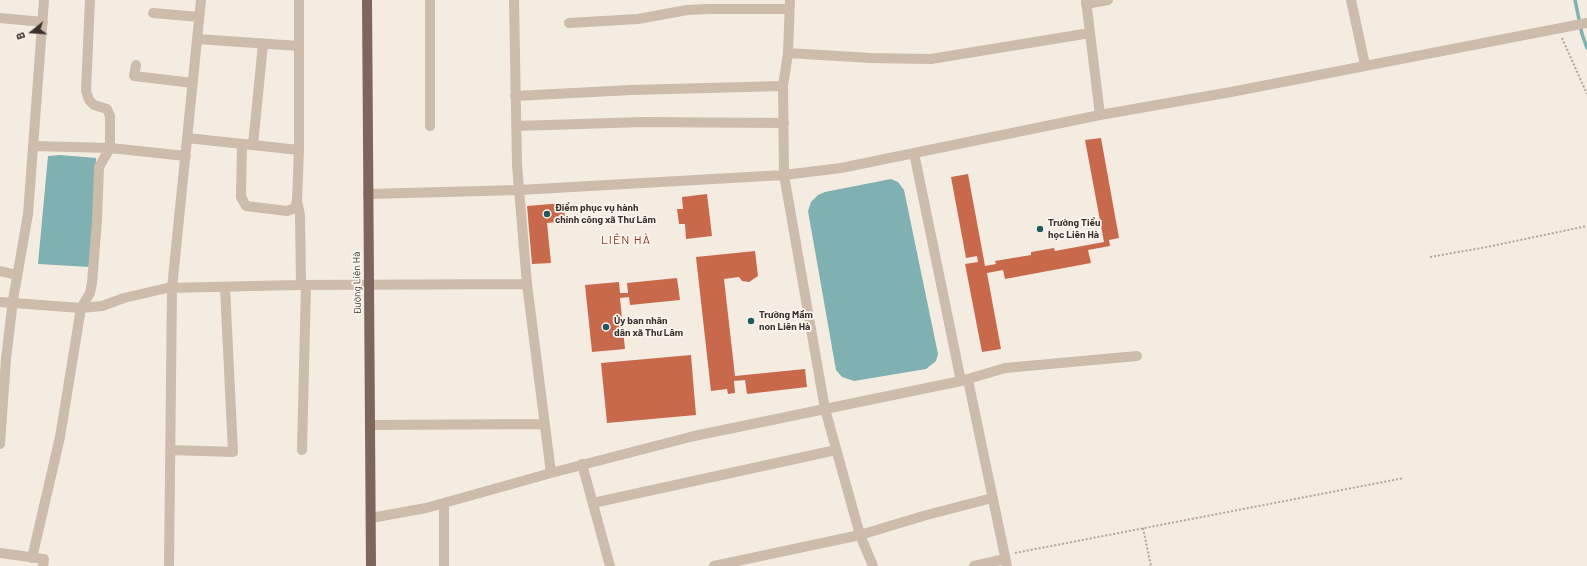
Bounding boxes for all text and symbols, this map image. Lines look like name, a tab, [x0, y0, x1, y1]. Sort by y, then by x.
north arrow	[12, 12, 52, 52]
text: B	[13, 31, 27, 41]
place label: Điểm phục vụ hành chính công xã Thư Lâm	[555, 202, 656, 226]
marker: Điểm phục vụ hành chính công xã Thư Lâm	[542, 209, 552, 219]
place label: Trường Tiểu học Liên Hà	[1048, 217, 1100, 240]
marker: Trường Tiểu học Liên Hà	[1035, 224, 1045, 234]
district label: LIÊN HÀ	[601, 233, 651, 247]
street label: Đường Liên Hà	[350, 252, 364, 314]
place label: Trường Mầm non Liên Hà	[759, 309, 813, 332]
place label: Ủy ban nhân dân xã Thư Lâm	[614, 315, 683, 338]
marker: Trường Mầm non Liên Hà	[746, 316, 756, 326]
marker: Ủy ban nhân dân xã Thư Lâm	[601, 322, 611, 332]

